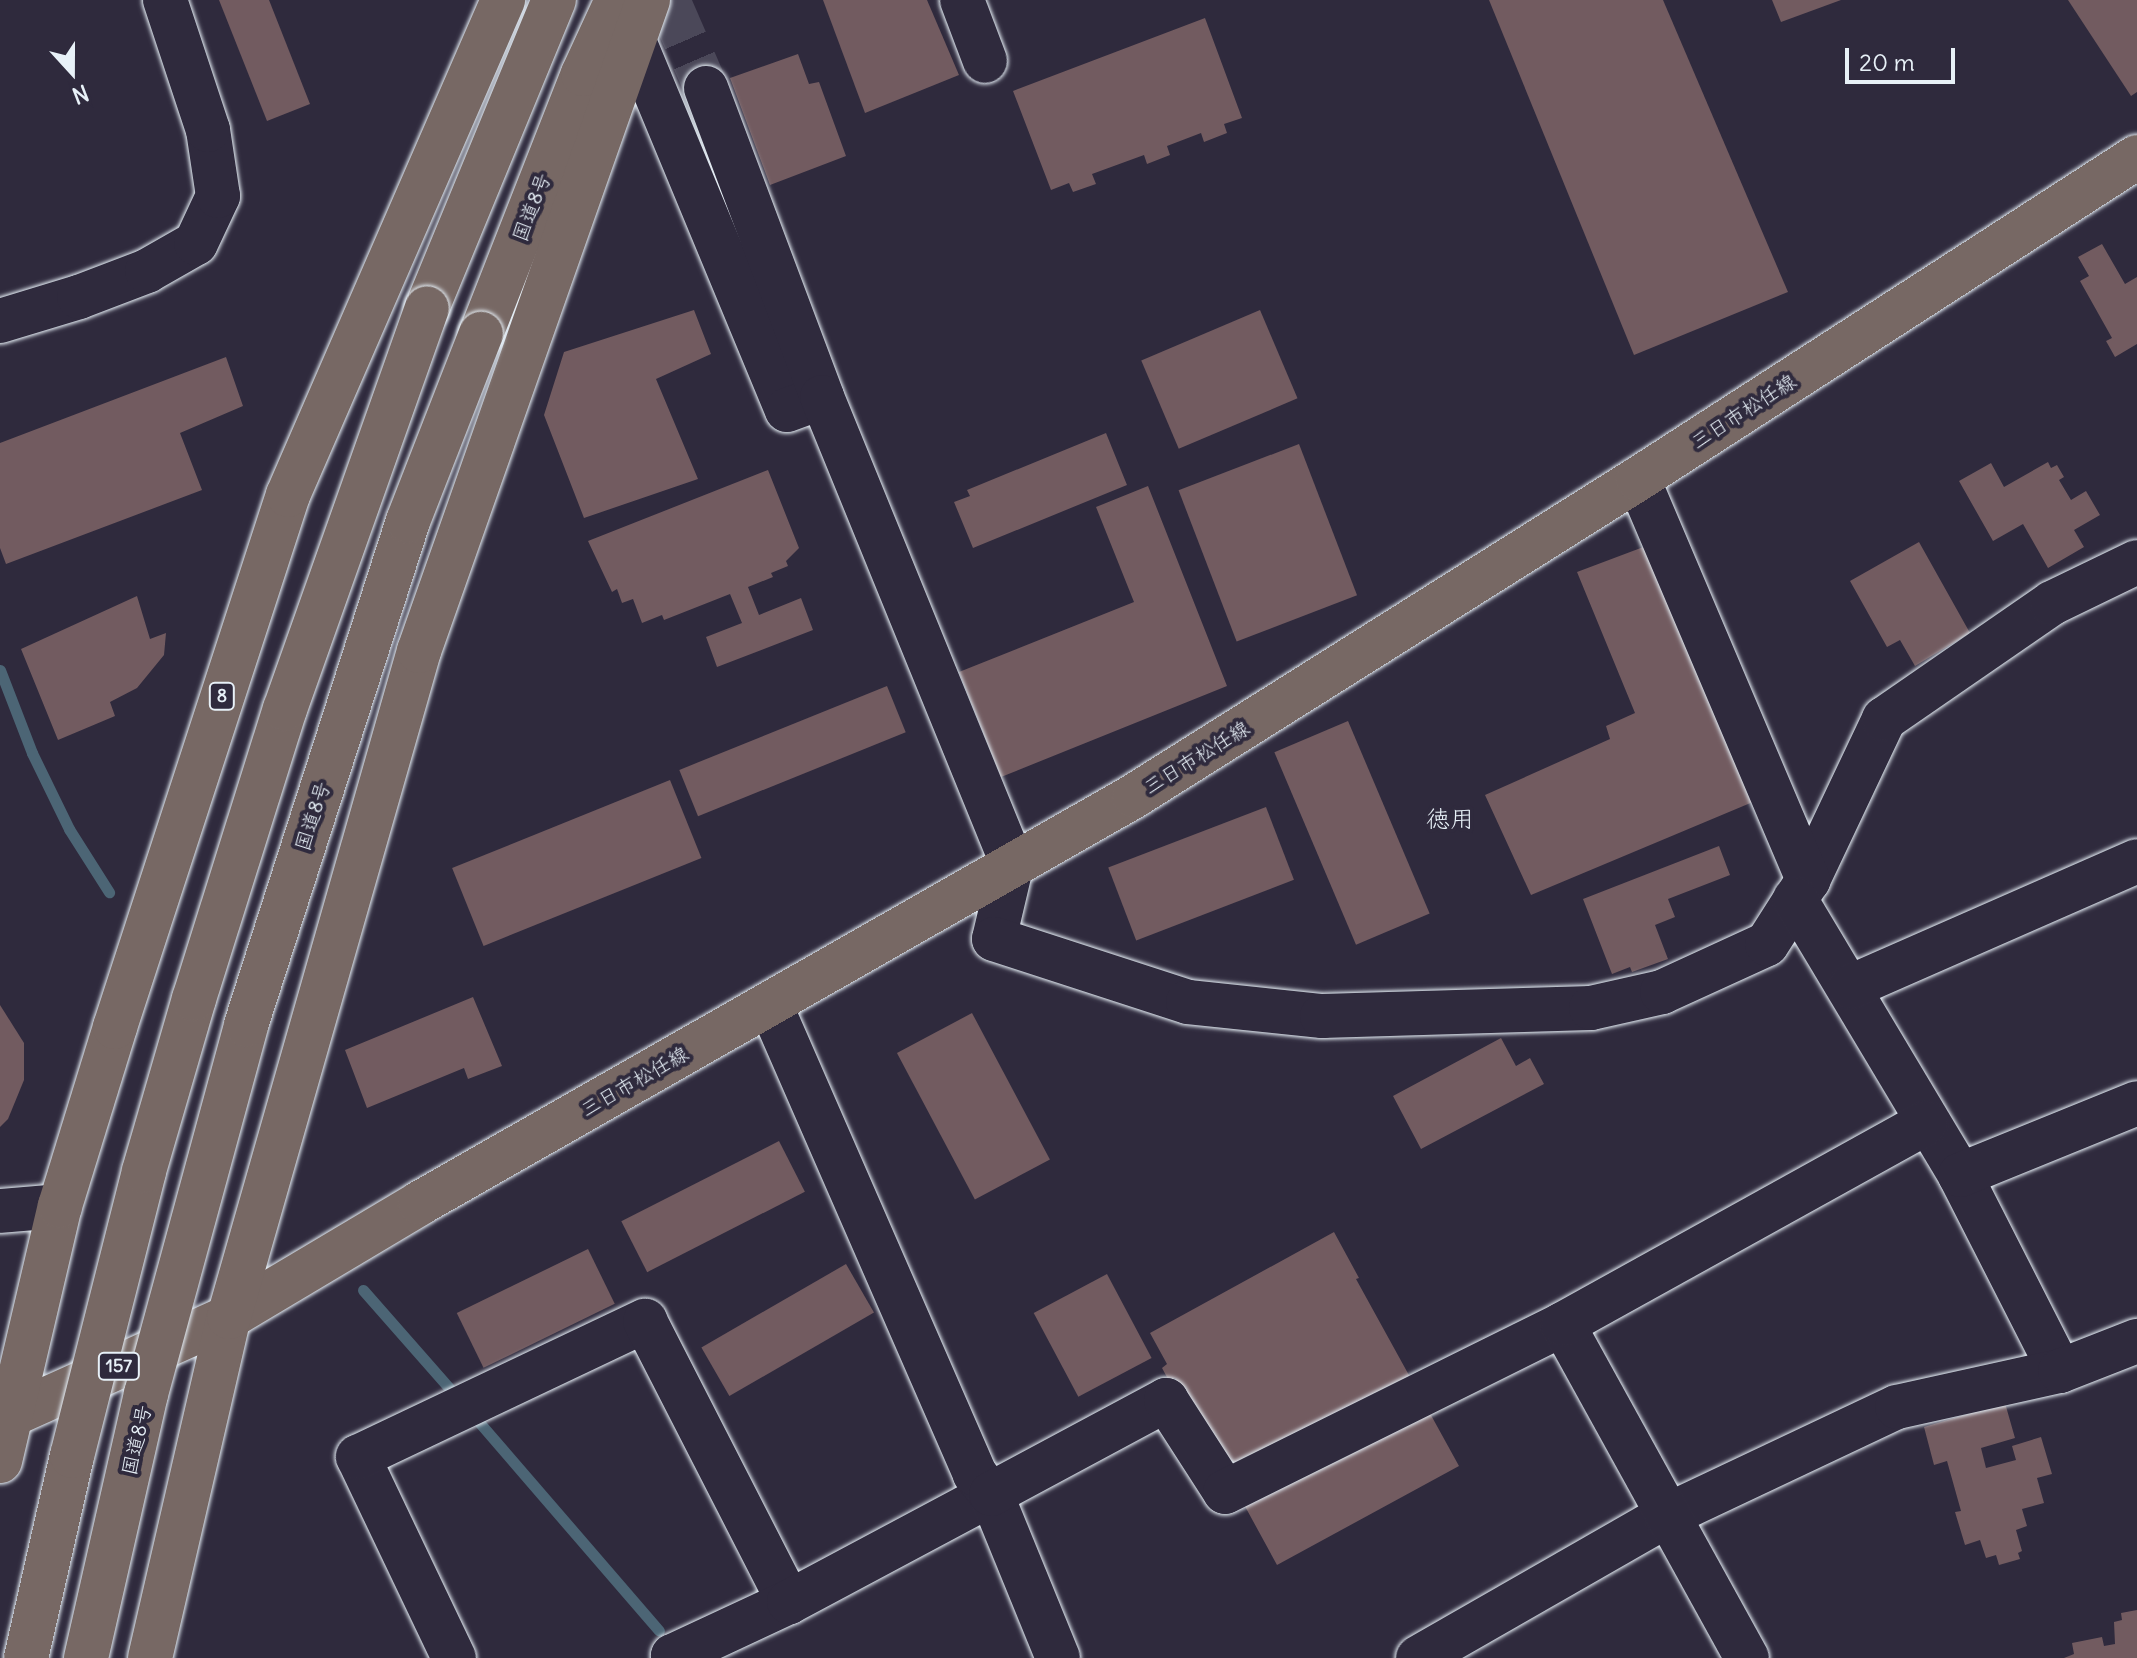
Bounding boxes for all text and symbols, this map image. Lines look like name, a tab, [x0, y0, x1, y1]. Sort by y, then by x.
north arrow	[32, 32, 112, 112]
scale bar	[1849, 32, 1959, 82]
text: 20 m	[1859, 47, 1915, 77]
text: N	[68, 79, 93, 110]
street label: 国道8号	[507, 169, 555, 245]
street label: 三日市松任線	[1686, 368, 1800, 454]
road number: 8	[208, 682, 236, 710]
street label: 三日市松任線	[1139, 715, 1253, 799]
street label: 国道8号	[290, 778, 334, 854]
district label: 徳用	[1426, 805, 1474, 833]
street label: 三日市松任線	[576, 1041, 692, 1121]
road number: 157	[97, 1352, 141, 1380]
street label: 国道8号	[116, 1402, 156, 1478]

